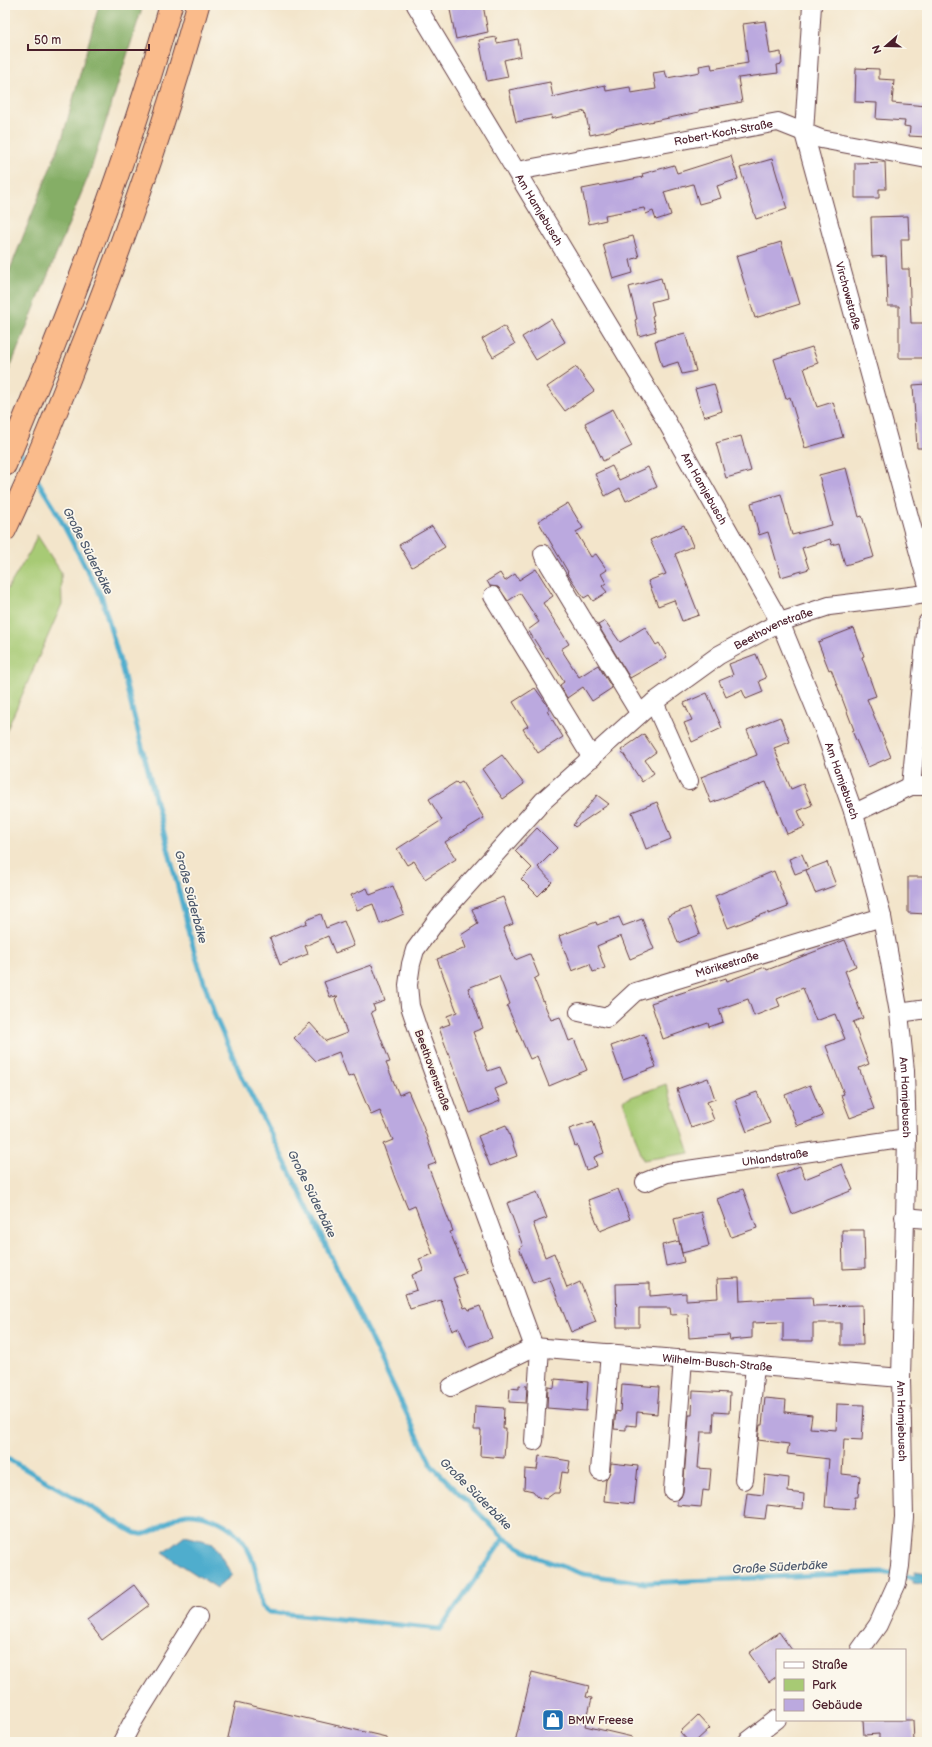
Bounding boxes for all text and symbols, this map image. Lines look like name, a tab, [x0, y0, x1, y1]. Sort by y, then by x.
scale bar	[28, 26, 149, 52]
north arrow	[866, 26, 906, 66]
text: 50 m	[34, 33, 61, 48]
text: N	[870, 43, 885, 55]
street label: Robert-Koch-Straße	[673, 117, 774, 148]
street label: Am Hamjebusch	[512, 172, 565, 248]
street label: Virchowstraße	[833, 260, 864, 332]
street label: Am Hamjebusch	[678, 450, 730, 527]
water label: Große Süderbäke	[59, 505, 116, 597]
street label: Beethovenstraße	[732, 606, 815, 653]
street label: Am Hamjebusch	[822, 741, 861, 821]
water label: Große Süderbäke	[171, 849, 210, 945]
street label: Mörikestraße	[694, 949, 761, 980]
street label: Beethovenstraße	[412, 1028, 453, 1113]
street label: Am Hamjebusch	[897, 1056, 913, 1138]
street label: Uhlandstraße	[741, 1146, 810, 1169]
water label: Große Süderbäke	[284, 1148, 339, 1241]
street label: Wilhelm-Busch-Straße	[662, 1352, 773, 1374]
street label: Am Hamjebusch	[894, 1380, 909, 1462]
water label: Große Süderbäke	[437, 1455, 515, 1533]
water label: Große Süderbäke	[732, 1558, 828, 1577]
legend	[776, 1649, 906, 1721]
text: Straße	[812, 1658, 848, 1673]
text: Park	[812, 1678, 836, 1693]
text: Gebäude	[812, 1698, 862, 1713]
shop icon: BMW Freese	[540, 1707, 566, 1733]
place label: BMW Freese	[568, 1714, 634, 1727]

